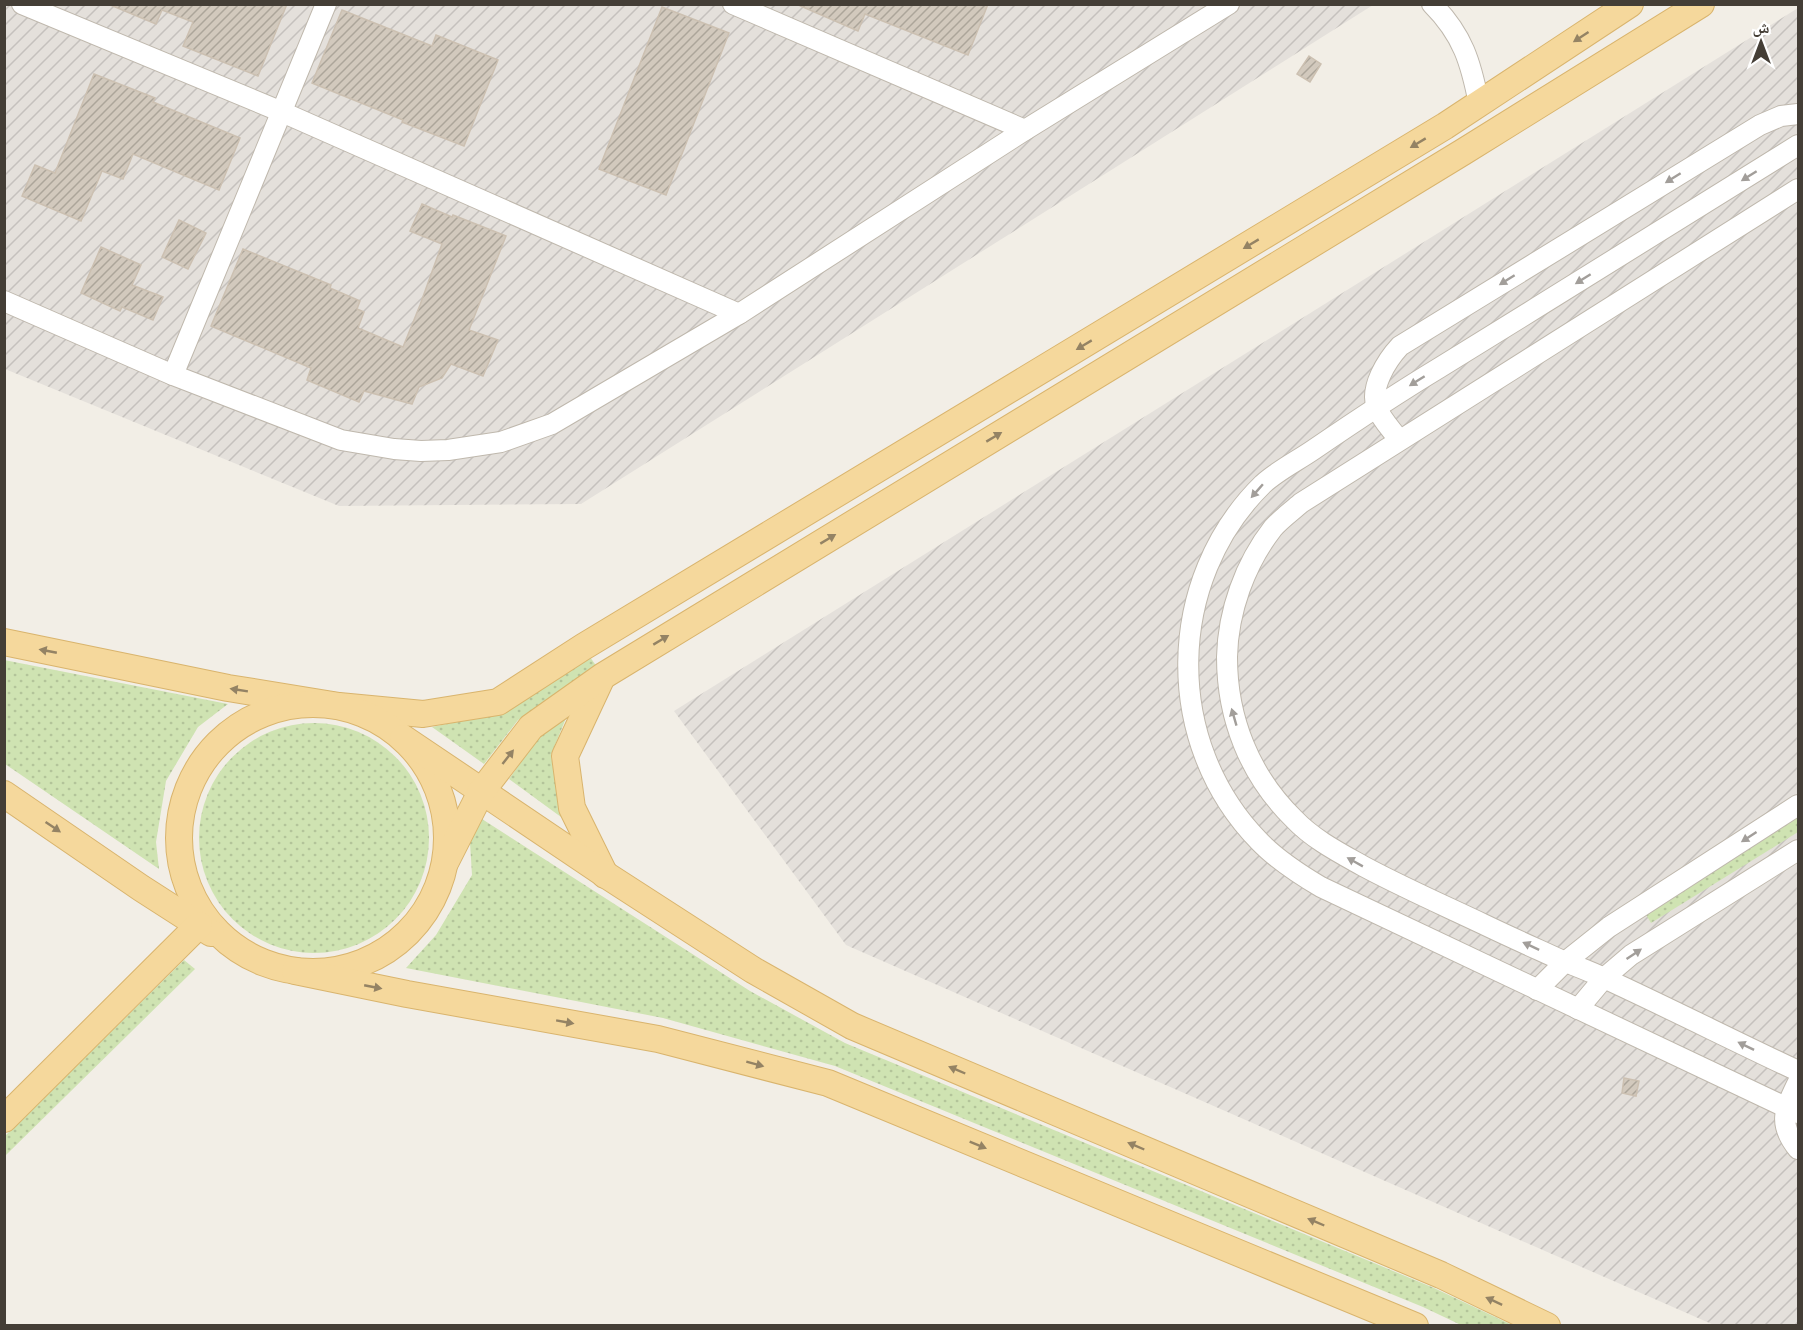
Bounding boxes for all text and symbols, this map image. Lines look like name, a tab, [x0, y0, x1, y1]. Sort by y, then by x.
north arrow	[1731, 12, 1791, 72]
text: ش	[1753, 20, 1770, 37]
one-way arrow	[1573, 31, 1589, 42]
one-way arrow	[1410, 137, 1426, 148]
one-way arrow	[1741, 170, 1757, 181]
one-way arrow	[1665, 173, 1681, 184]
one-way arrow	[1243, 238, 1259, 249]
one-way arrow	[1575, 273, 1591, 284]
one-way arrow	[1499, 275, 1515, 286]
one-way arrow	[1076, 339, 1092, 350]
one-way arrow	[1409, 376, 1425, 387]
one-way arrow	[986, 432, 1002, 443]
one-way arrow	[1251, 483, 1264, 498]
one-way arrow	[820, 533, 836, 544]
one-way arrow	[653, 635, 669, 646]
one-way arrow	[38, 646, 57, 655]
one-way arrow	[230, 685, 249, 694]
one-way arrow	[1229, 708, 1238, 726]
one-way arrow	[501, 750, 513, 765]
one-way arrow	[44, 821, 60, 833]
one-way arrow	[1742, 831, 1758, 843]
one-way arrow	[1347, 857, 1364, 867]
one-way arrow	[1522, 942, 1539, 951]
one-way arrow	[1626, 948, 1642, 959]
one-way arrow	[364, 983, 383, 992]
one-way arrow	[556, 1018, 575, 1027]
one-way arrow	[1737, 1041, 1754, 1050]
one-way arrow	[746, 1060, 764, 1069]
one-way arrow	[947, 1065, 965, 1075]
one-way arrow	[969, 1140, 987, 1150]
one-way arrow	[1127, 1141, 1145, 1151]
one-way arrow	[1306, 1217, 1324, 1227]
one-way arrow	[1486, 1296, 1503, 1305]

